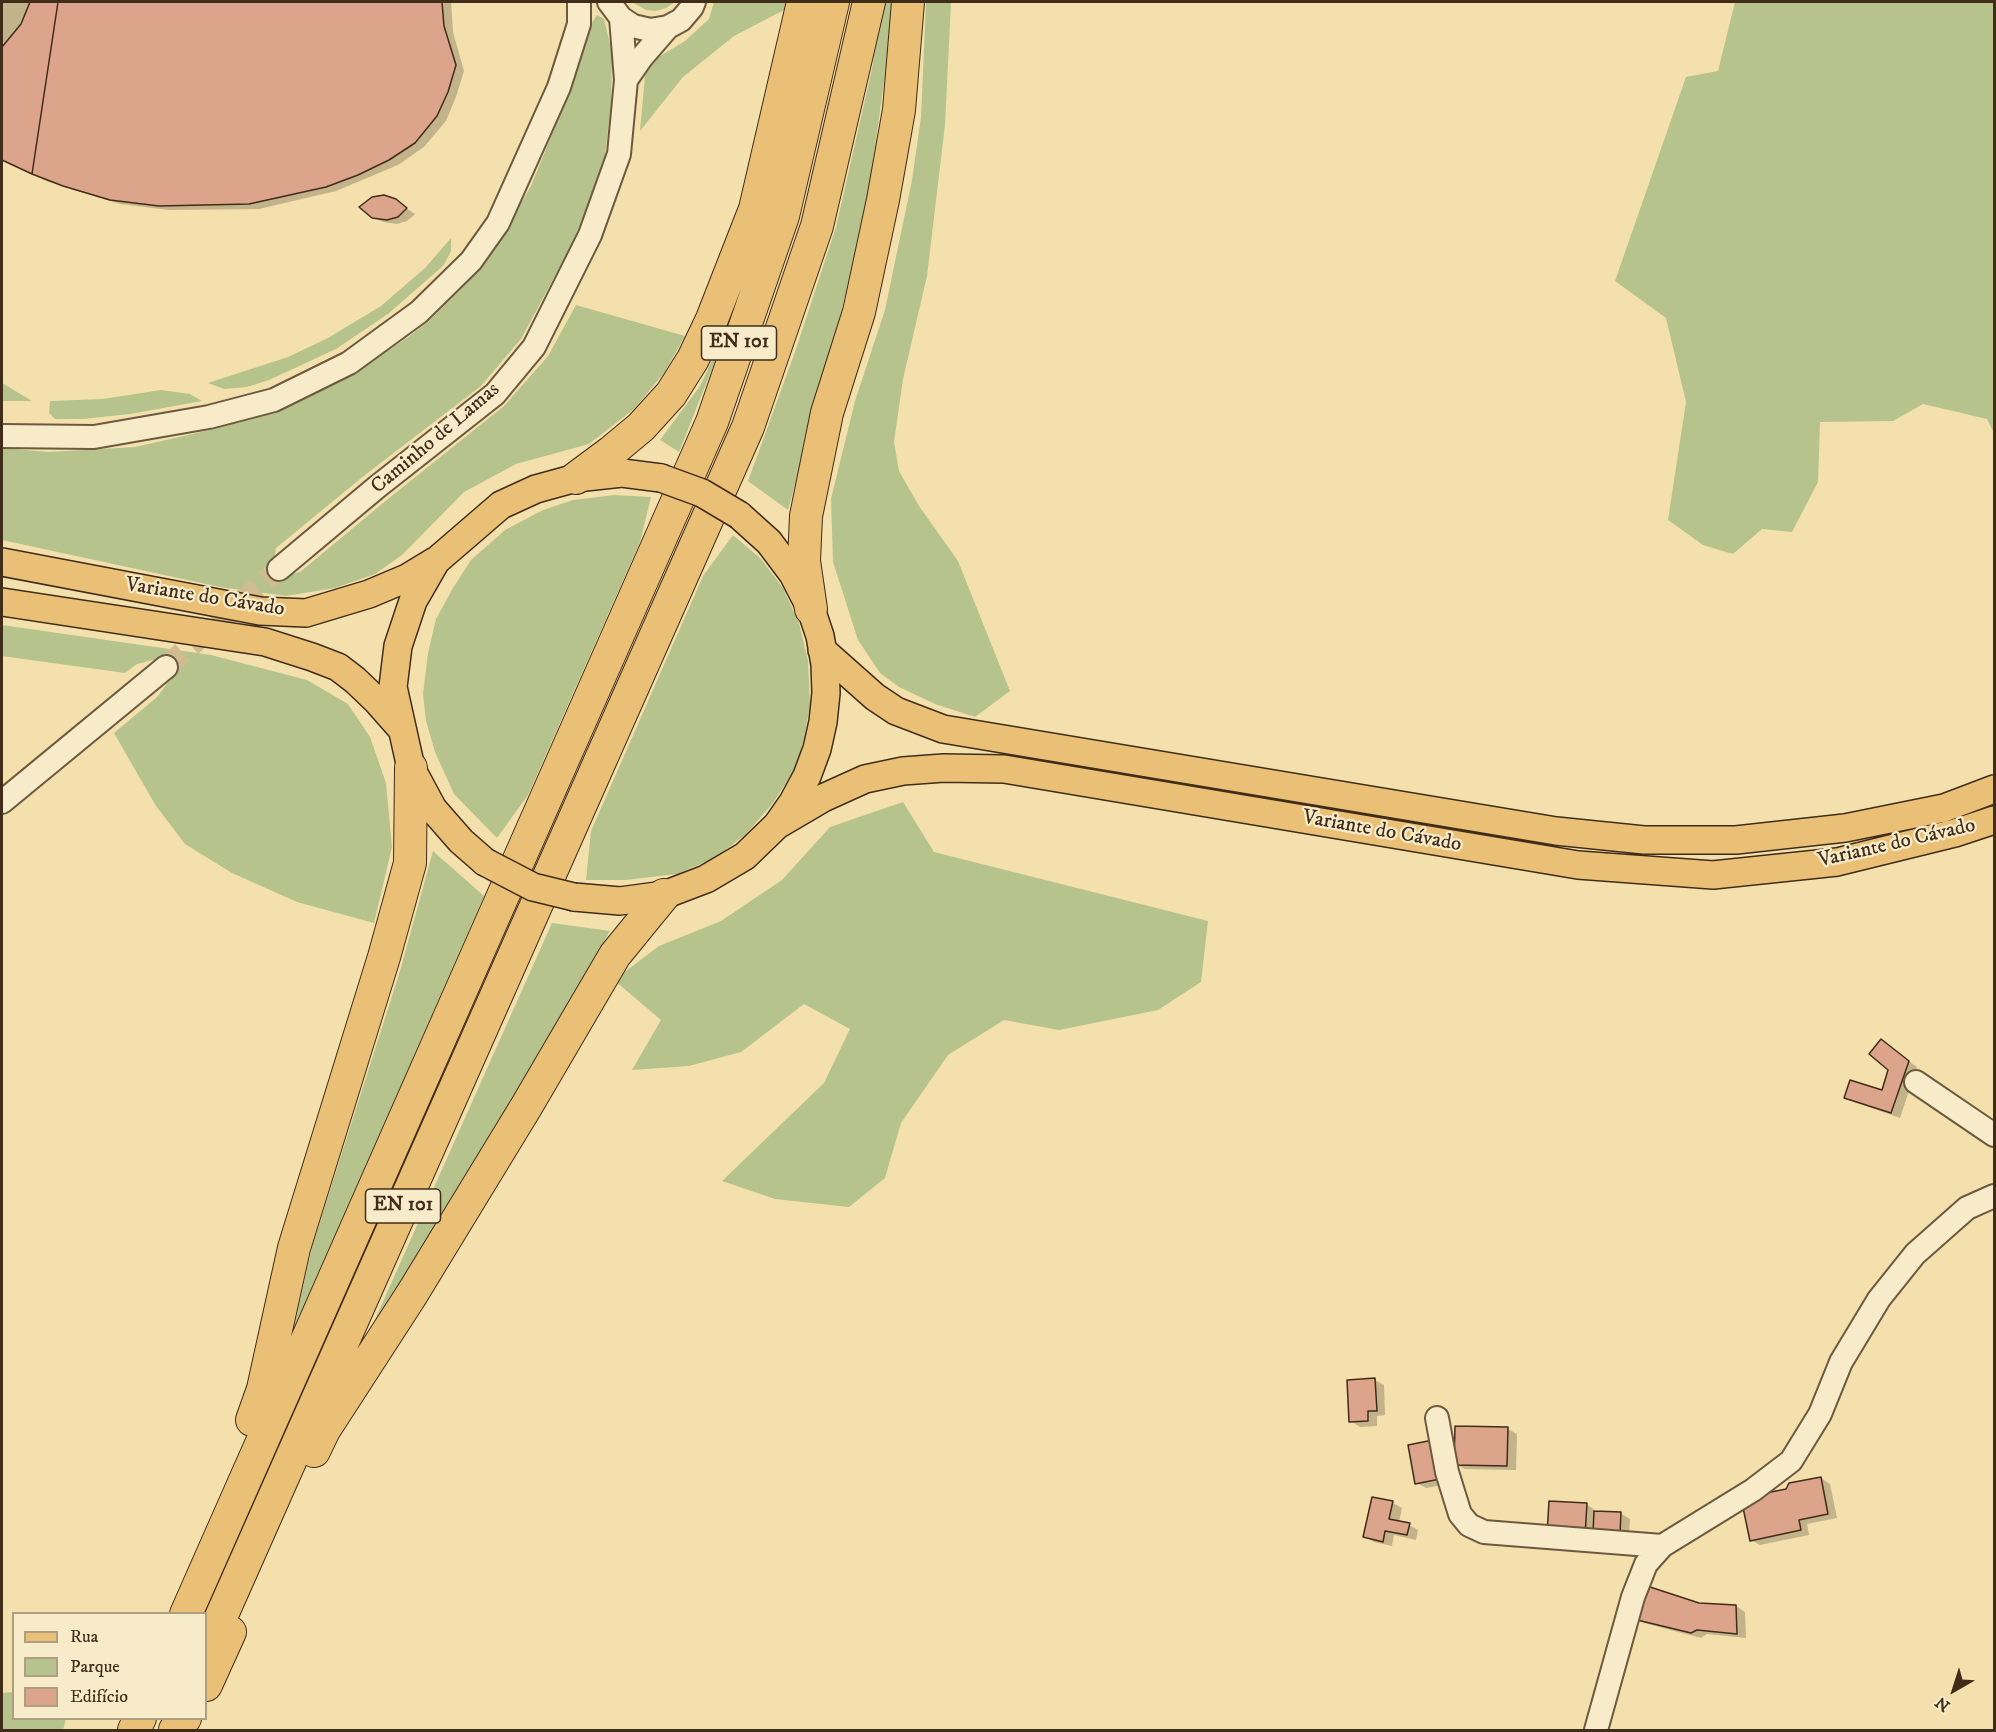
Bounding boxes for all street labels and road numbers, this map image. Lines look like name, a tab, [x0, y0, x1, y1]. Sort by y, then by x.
road number: EN 101	[702, 326, 777, 360]
street label: Caminho de Lamas	[367, 378, 505, 500]
street label: Variante do Cávado	[124, 573, 286, 623]
street label: Variante do Cávado	[1301, 806, 1463, 858]
street label: Variante do Cávado	[1816, 814, 1978, 874]
road number: EN 101	[366, 1189, 440, 1223]

